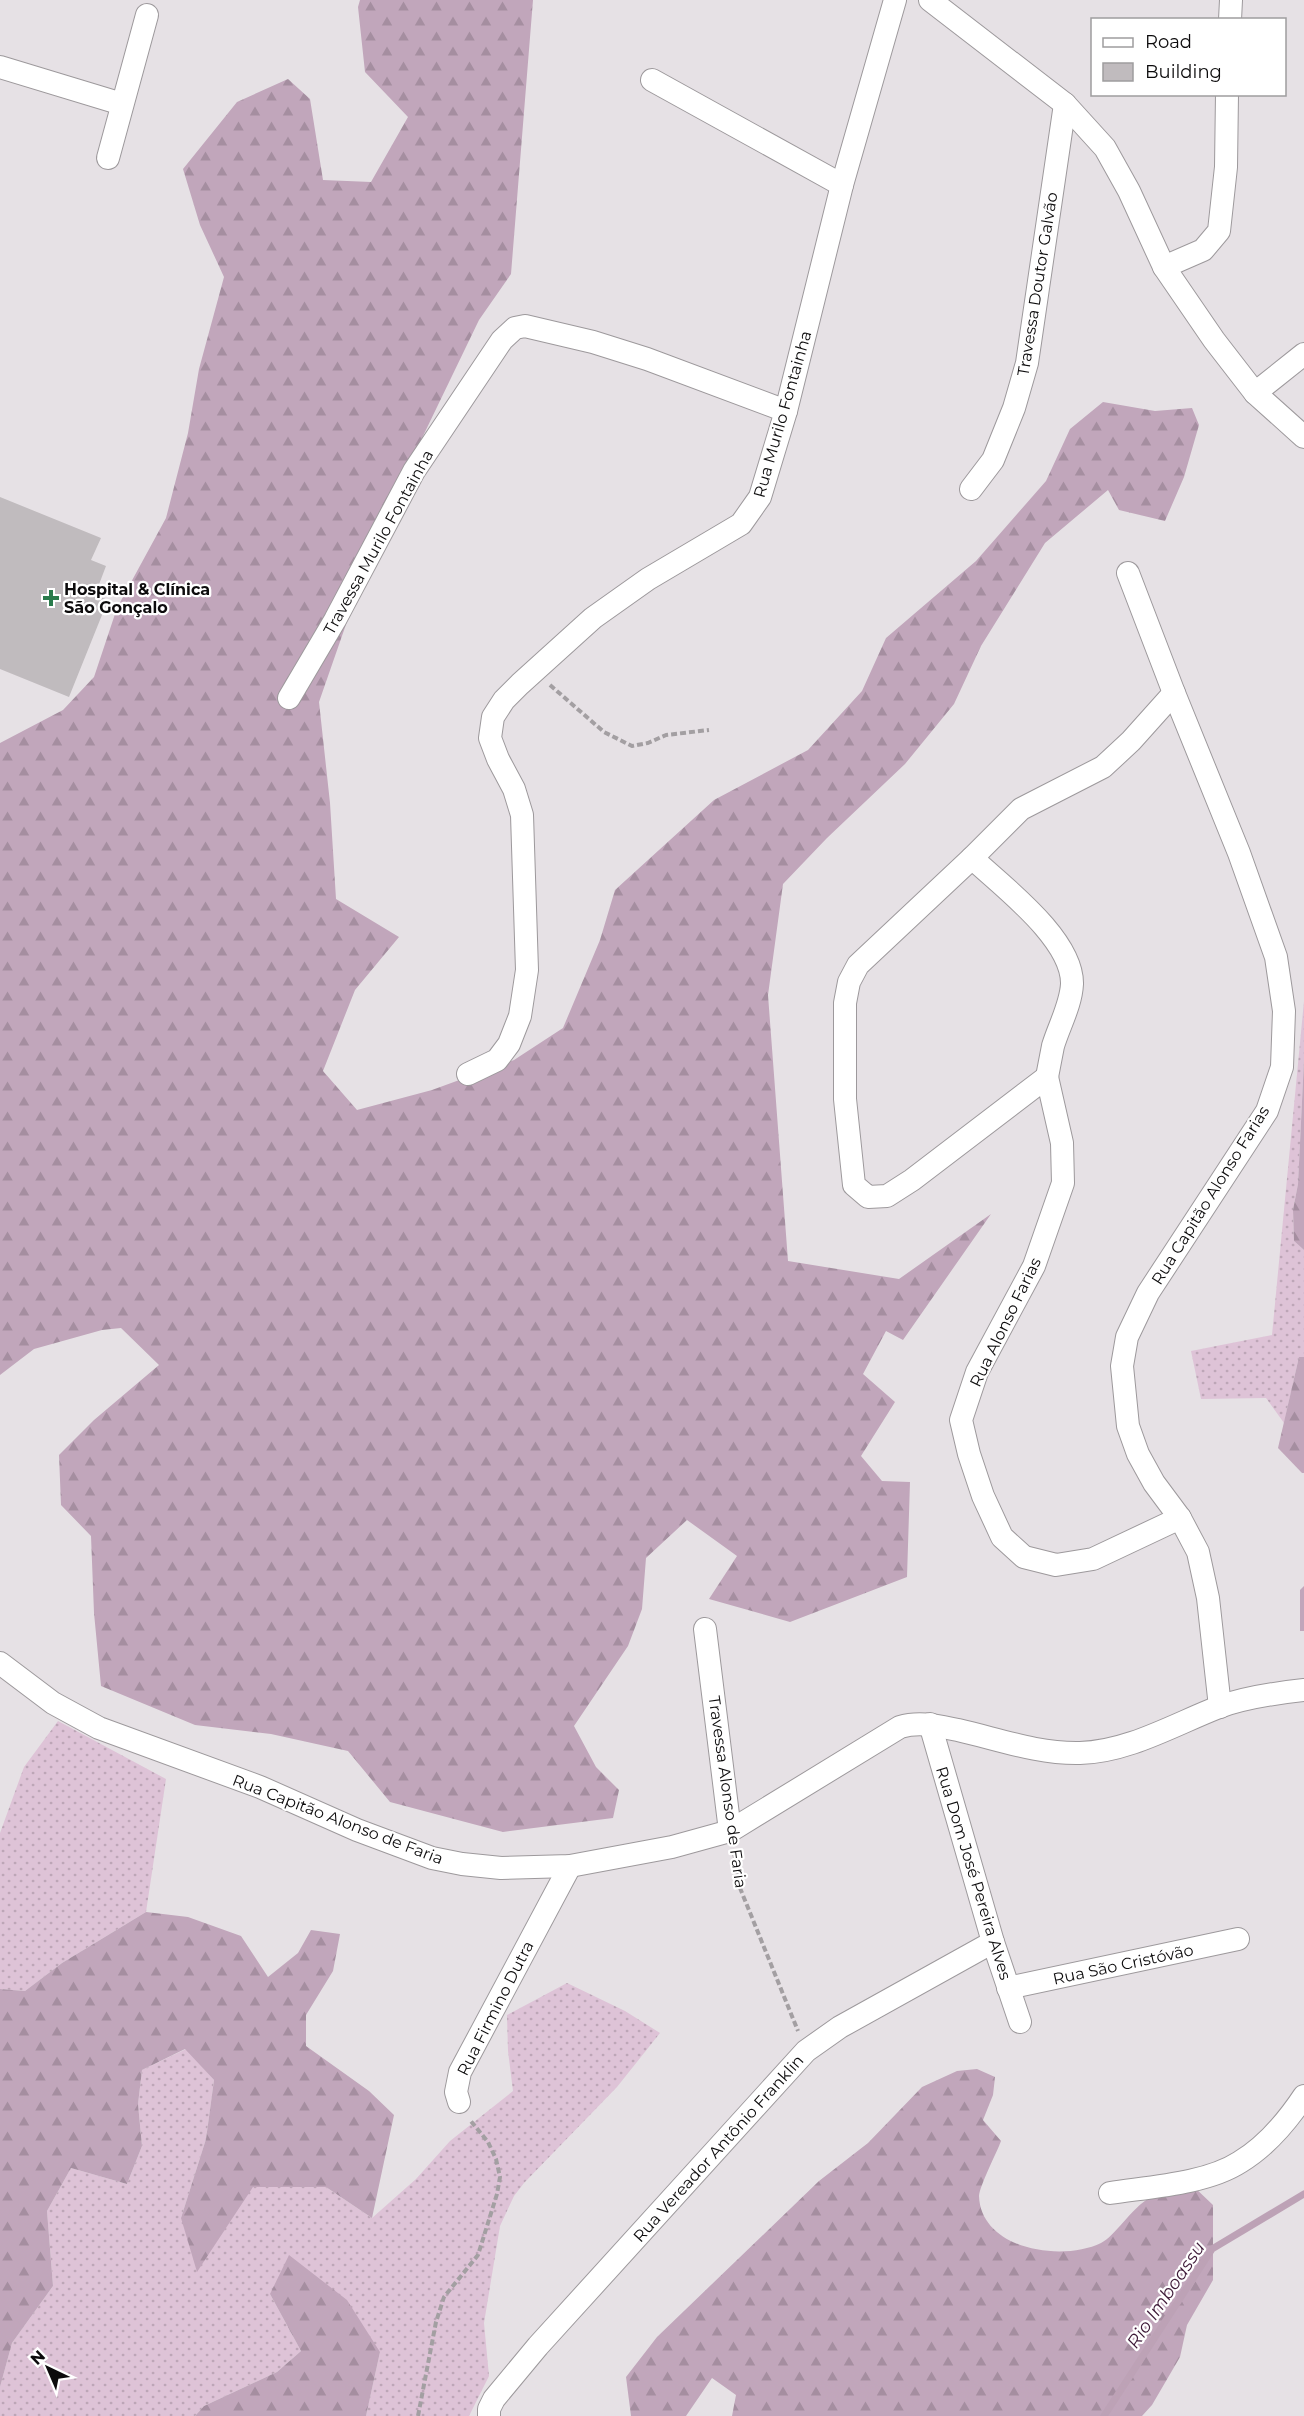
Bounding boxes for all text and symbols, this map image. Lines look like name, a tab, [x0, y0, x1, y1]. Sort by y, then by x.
legend	[1091, 18, 1286, 96]
text: Road	[1145, 31, 1192, 53]
text: Building	[1145, 61, 1222, 83]
street label: Travessa Doutor Galvão	[1014, 191, 1061, 377]
street label: Rua Murilo Fontainha	[750, 328, 815, 500]
street label: Travessa Murilo Fontainha	[320, 447, 437, 638]
place label: Hospital & Clínica São Gonçalo	[64, 580, 210, 618]
marker: Hospital & Clínica São Gonçalo	[42, 589, 60, 607]
street label: Rua Capitão Alonso Farias	[1147, 1102, 1273, 1288]
street label: Rua Alonso Farias	[966, 1254, 1045, 1390]
street label: Travessa Alonso de Faria	[705, 1695, 750, 1889]
street label: Rua Dom José Pereira Alves	[932, 1764, 1015, 1982]
street label: Rua Capitão Alonso de Faria	[230, 1770, 446, 1868]
street label: Rua Firmino Dutra	[453, 1938, 538, 2079]
street label: Rua São Cristóvão	[1051, 1940, 1195, 1989]
street label: Rua Vereador Antônio Franklin	[629, 2051, 808, 2246]
water label: Rio Imboassu	[1122, 2238, 1210, 2352]
north arrow	[18, 2338, 78, 2398]
text: N	[27, 2346, 49, 2369]

